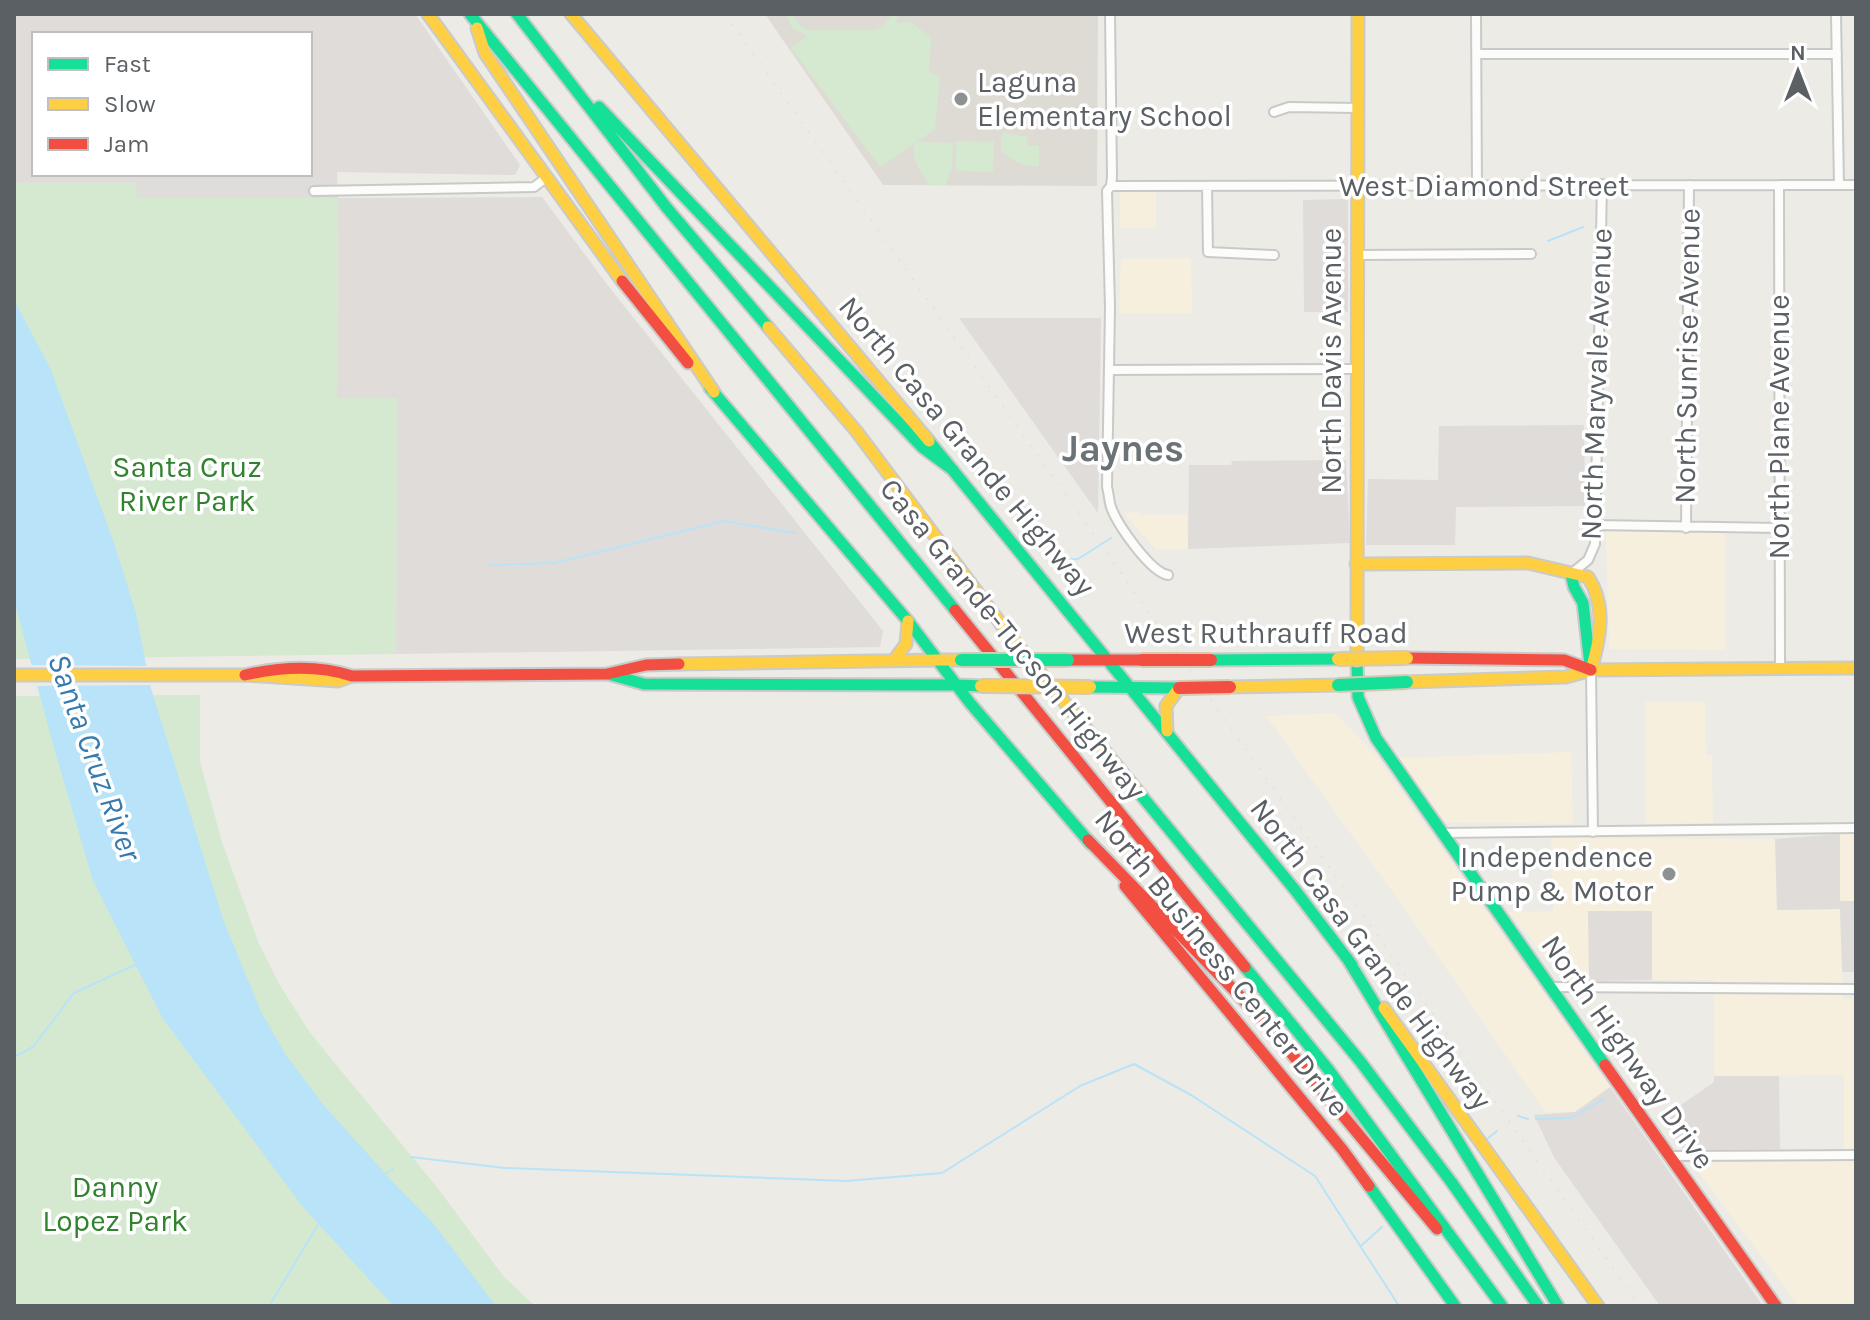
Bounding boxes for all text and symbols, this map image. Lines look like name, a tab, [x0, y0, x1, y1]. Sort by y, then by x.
legend	[32, 32, 312, 176]
north arrow	[1758, 32, 1838, 112]
text: N	[1790, 40, 1806, 66]
text: Fast	[104, 50, 151, 78]
place label: Laguna Elementary School	[977, 64, 1232, 134]
text: Slow	[104, 90, 156, 118]
marker: Laguna Elementary School	[952, 90, 970, 108]
text: Jam	[104, 130, 149, 158]
street label: West Diamond Street	[1339, 168, 1629, 204]
street label: North Sunrise Avenue	[1666, 208, 1708, 504]
street label: North Maryvale Avenue	[1573, 227, 1619, 541]
street label: North Davis Avenue	[1313, 228, 1349, 494]
street label: North Casa Grande Highway	[831, 289, 1103, 603]
street label: North Plane Avenue	[1761, 294, 1797, 560]
district label: Jaynes	[1062, 426, 1184, 471]
park label: Santa Cruz River Park	[112, 449, 262, 519]
street label: Casa Grande-Tucson Highway	[872, 471, 1154, 807]
street label: West Ruthrauff Road	[1124, 615, 1408, 651]
water label: Santa Cruz River	[40, 648, 150, 867]
street label: North Casa Grande Highway	[1242, 791, 1500, 1117]
street label: North Business Center Drive	[1087, 802, 1357, 1124]
place label: Independence Pump & Motor	[1451, 839, 1653, 909]
marker: Independence Pump & Motor	[1660, 865, 1678, 883]
street label: North Highway Drive	[1534, 928, 1722, 1176]
park label: Danny Lopez Park	[42, 1169, 188, 1239]

